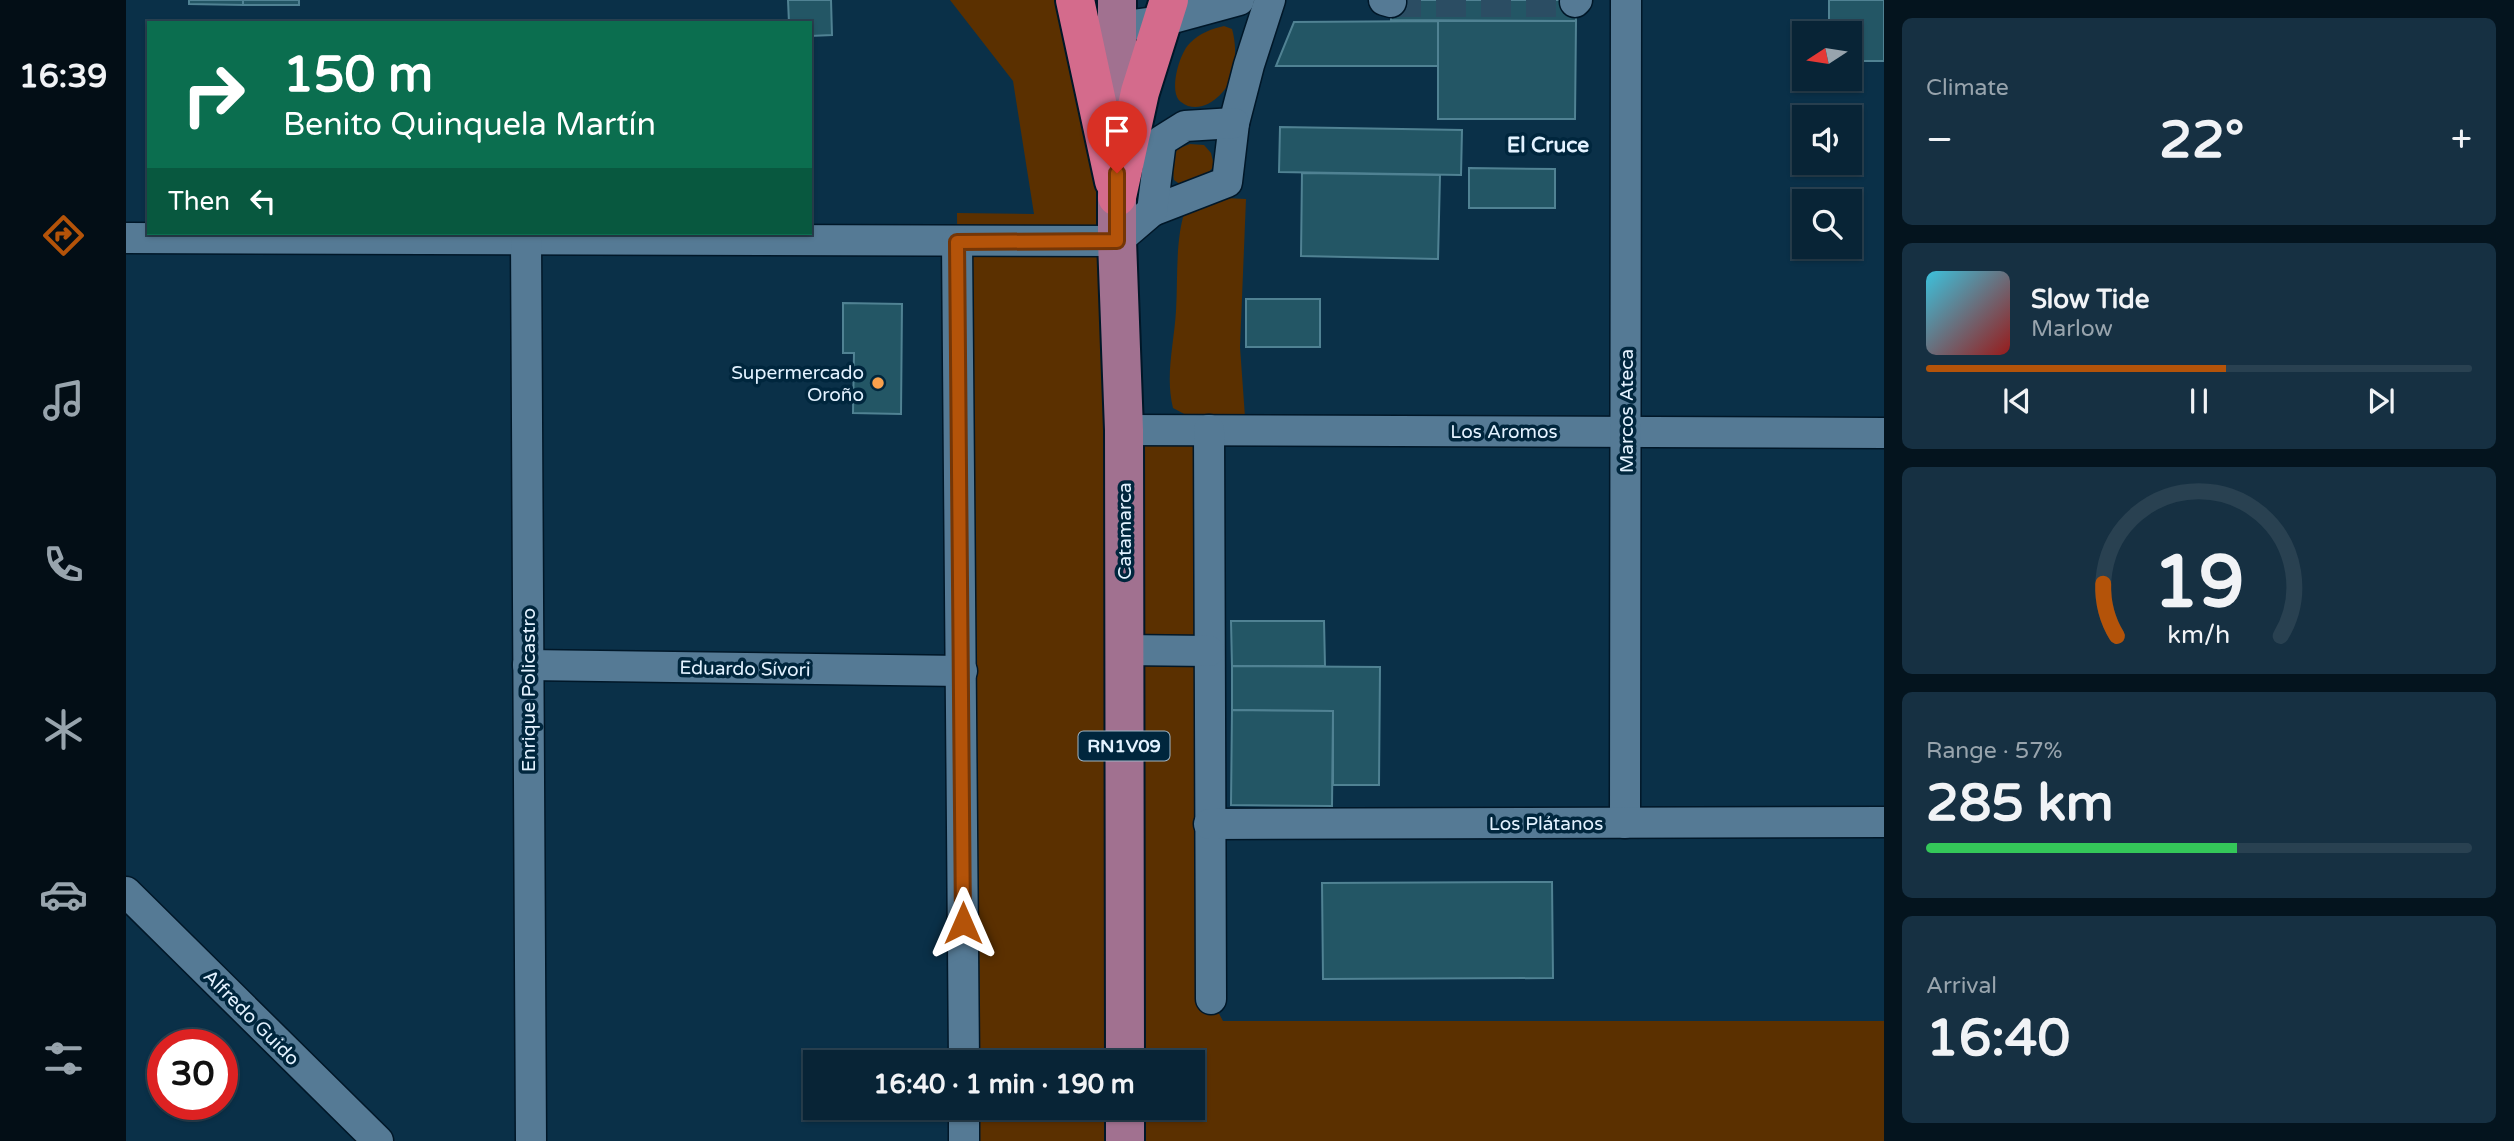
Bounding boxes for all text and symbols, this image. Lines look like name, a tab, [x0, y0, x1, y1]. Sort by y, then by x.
north arrow	[1792, 21, 1862, 91]
map controls	[1792, 21, 1862, 259]
text: 150 m	[283, 46, 433, 105]
icon: right	[168, 49, 259, 140]
text: 16:39	[19, 58, 107, 96]
text: Climate	[1926, 74, 2009, 102]
pin	[1087, 101, 1147, 173]
button: sound	[1792, 105, 1862, 175]
text: Benito Quinquela Martín	[283, 106, 656, 144]
text: 22°	[2159, 109, 2244, 172]
icon: arrive	[1098, 112, 1136, 150]
text: −	[1926, 117, 1953, 163]
text: +	[2451, 117, 2472, 163]
district label: El Cruce	[1507, 133, 1589, 158]
icon: left	[244, 182, 282, 220]
text: Then	[168, 186, 230, 217]
button: search	[1792, 189, 1862, 259]
icon: directions	[39, 211, 88, 260]
text: Slow Tide	[2031, 284, 2149, 315]
text: Marlow	[2031, 315, 2113, 343]
street label: Marcos Ateca	[1616, 349, 1638, 473]
place label: Supermercado Oroño	[731, 362, 864, 406]
marker: Supermercado Oroño	[870, 375, 886, 391]
icon: music	[39, 376, 88, 425]
icon: previous	[1998, 382, 2036, 420]
icon: pause	[2180, 382, 2218, 420]
icon: next	[2362, 382, 2400, 420]
street label: Los Aromos	[1450, 421, 1558, 443]
street label: Catamarca	[1114, 482, 1136, 580]
icon: phone	[39, 540, 88, 589]
text: 19	[2153, 540, 2245, 628]
street label: Enrique Policastro	[518, 608, 540, 772]
text: km/h	[2168, 620, 2230, 650]
street label: Eduardo Sívori	[679, 657, 811, 681]
icon: climate	[39, 705, 88, 754]
road number: RN1V09	[1079, 732, 1170, 760]
text: Range · 57%	[1926, 737, 2062, 765]
text: 285 km	[1926, 772, 2114, 835]
street label: Los Plátanos	[1489, 813, 1603, 835]
icon: car	[39, 870, 88, 919]
position arrow	[926, 886, 1000, 960]
street label: Alfredo Guido	[199, 965, 304, 1070]
text: Arrival	[1926, 972, 1997, 1000]
text: 16:40	[1926, 1007, 2070, 1070]
speed limit sign: 30	[147, 1029, 238, 1120]
icon: filters	[39, 1034, 88, 1083]
text: 16:40 · 1 min · 190 m	[873, 1069, 1135, 1100]

